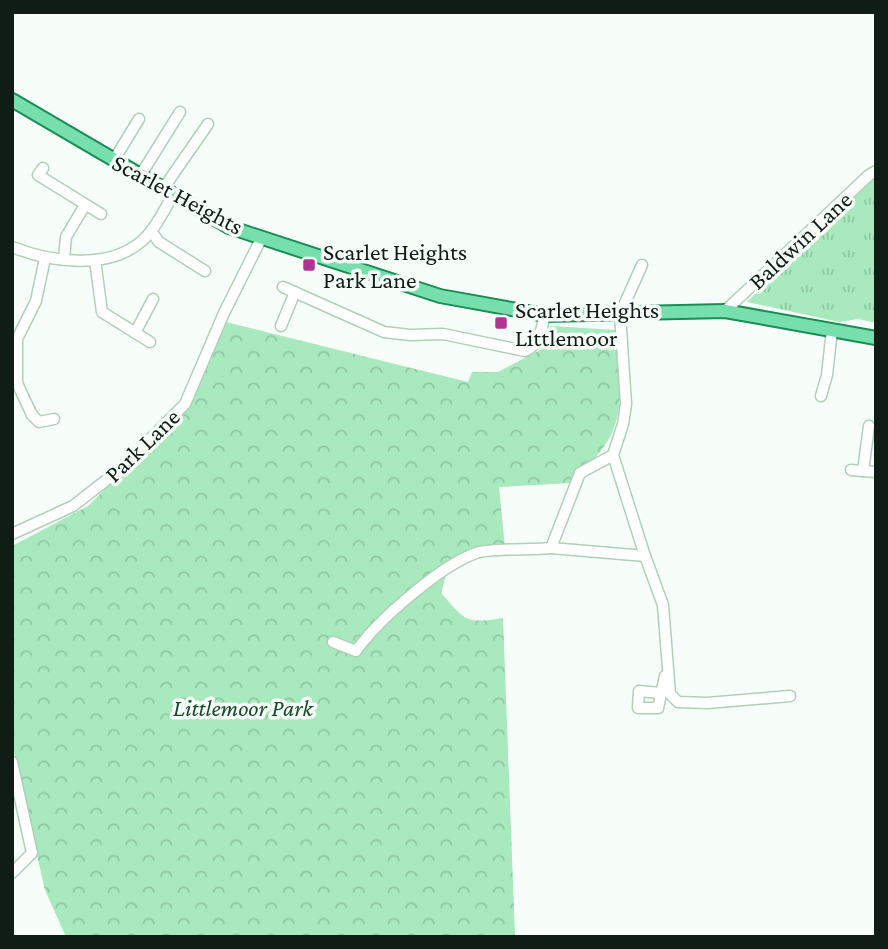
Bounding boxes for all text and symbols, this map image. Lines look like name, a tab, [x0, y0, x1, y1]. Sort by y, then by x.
street label: Scarlet Heights	[108, 148, 248, 240]
street label: Baldwin Lane	[743, 185, 857, 295]
place label: Scarlet Heights Park Lane	[323, 238, 467, 293]
marker: Scarlet Heights Park Lane	[301, 257, 317, 273]
place label: Scarlet Heights Littlemoor	[515, 296, 659, 351]
marker: Scarlet Heights Littlemoor	[493, 315, 509, 331]
street label: Park Lane	[99, 403, 185, 487]
park label: Littlemoor Park	[173, 694, 315, 721]

